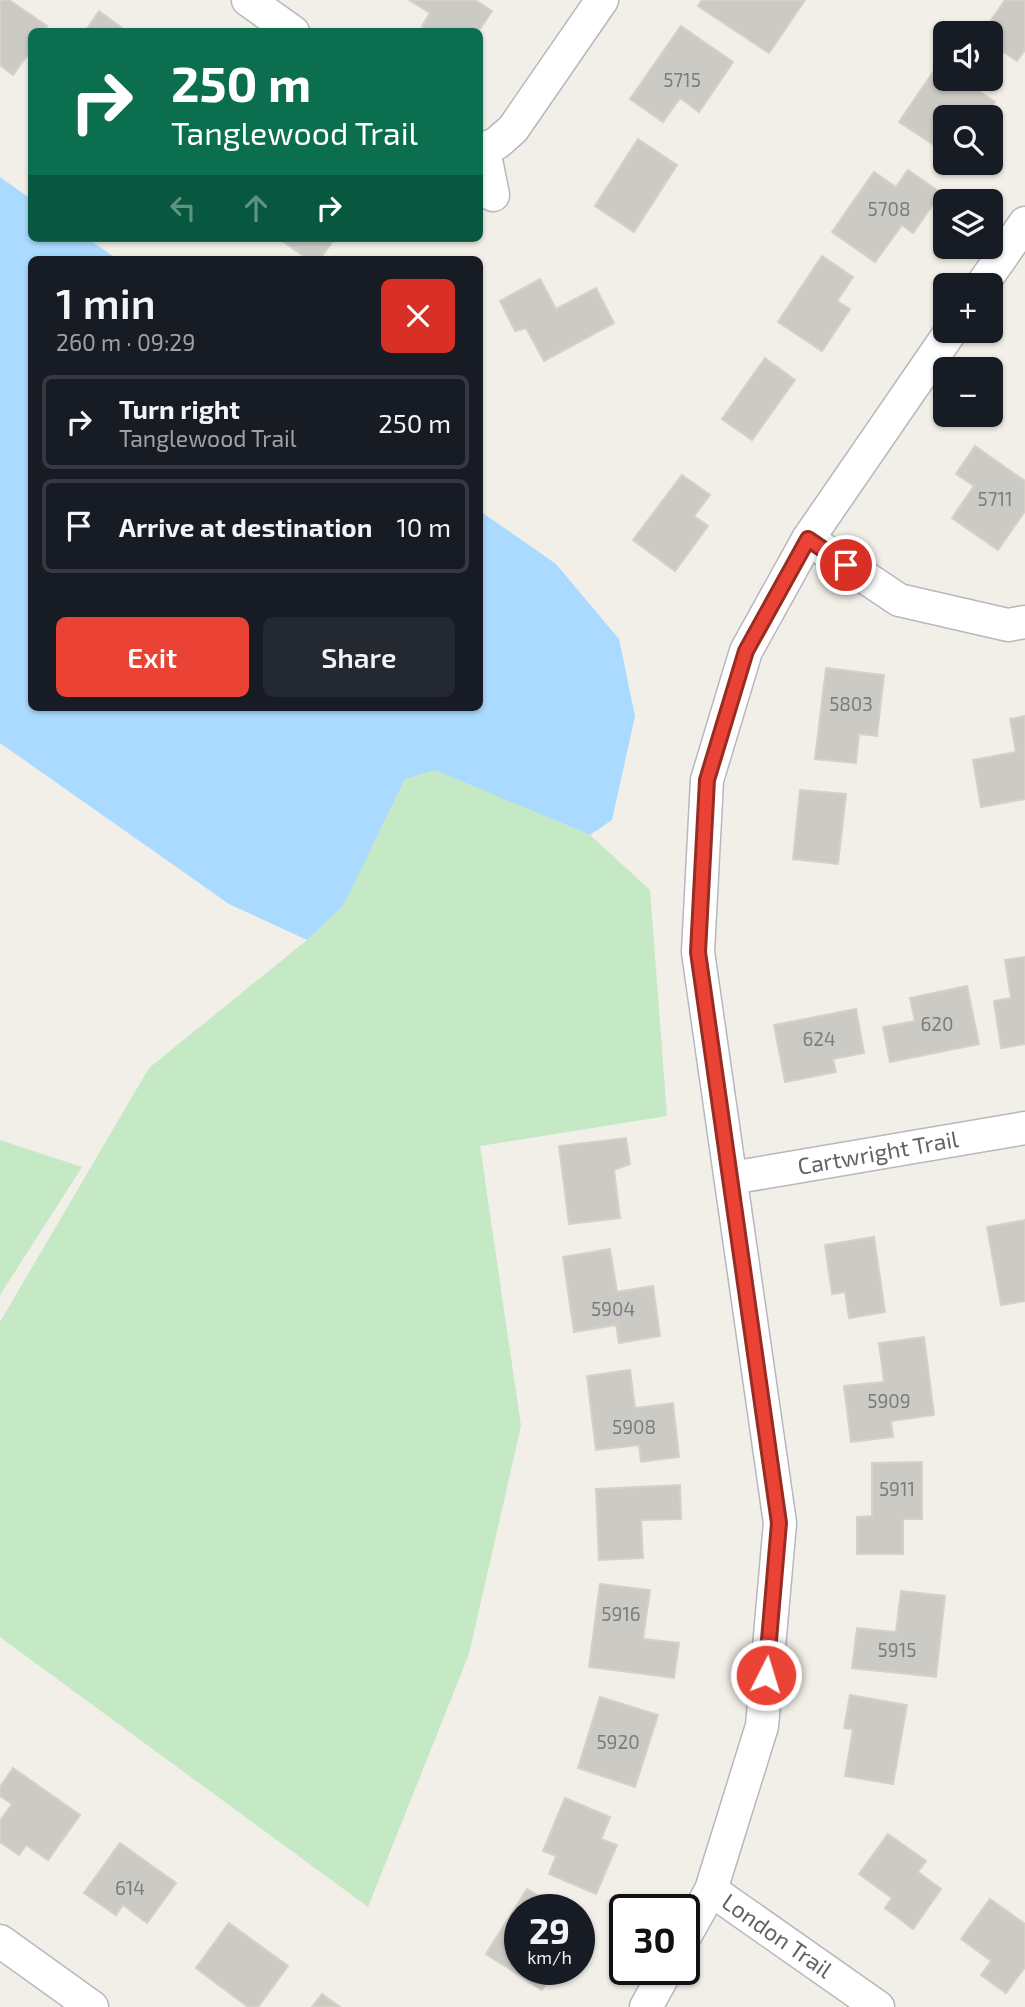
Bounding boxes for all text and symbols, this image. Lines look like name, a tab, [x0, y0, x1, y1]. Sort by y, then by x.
map controls	[933, 21, 1003, 427]
button: sound	[933, 21, 1003, 91]
text: 250 m	[171, 53, 311, 112]
icon: right	[56, 56, 147, 147]
house number: 5715	[663, 68, 701, 91]
button: search	[933, 105, 1003, 175]
text: Tanglewood Trail	[171, 113, 418, 151]
icon: left	[164, 189, 202, 227]
icon: ahead	[237, 189, 275, 227]
icon: right	[310, 189, 348, 227]
button: layers	[933, 189, 1003, 259]
house number: 5708	[868, 197, 910, 220]
button: +	[933, 273, 1003, 343]
text: 1 min	[56, 277, 156, 327]
button: close	[381, 279, 455, 353]
text: 260 m · 09:29	[56, 328, 195, 356]
button: −	[933, 357, 1003, 427]
text: Turn right	[119, 393, 240, 424]
icon: right	[60, 403, 98, 441]
text: 250 m	[378, 407, 451, 438]
text: Tanglewood Trail	[119, 424, 297, 452]
house number: 5711	[977, 487, 1013, 510]
icon: arrive	[60, 507, 98, 545]
text: Arrive at destination	[119, 511, 372, 542]
text: 10 m	[396, 511, 451, 542]
pin	[816, 535, 876, 595]
icon: arrive	[827, 546, 865, 584]
button: Exit	[56, 617, 249, 697]
button: Share	[263, 617, 455, 697]
house number: 5803	[829, 692, 873, 715]
house number: 620	[920, 1012, 954, 1035]
house number: 624	[802, 1027, 836, 1050]
street label: Cartwright Trail	[795, 1124, 961, 1180]
house number: 5904	[591, 1297, 635, 1320]
house number: 5909	[867, 1389, 911, 1412]
house number: 5908	[612, 1415, 656, 1438]
house number: 5911	[879, 1477, 915, 1500]
house number: 5916	[601, 1602, 641, 1625]
position arrow	[729, 1638, 803, 1712]
house number: 5915	[878, 1638, 916, 1661]
house number: 5920	[596, 1730, 640, 1753]
house number: 614	[115, 1876, 145, 1899]
street label: London Trail	[717, 1887, 838, 1983]
speed limit sign: 30	[609, 1894, 700, 1985]
text: 29	[529, 1909, 570, 1951]
text: km/h	[527, 1946, 572, 1968]

